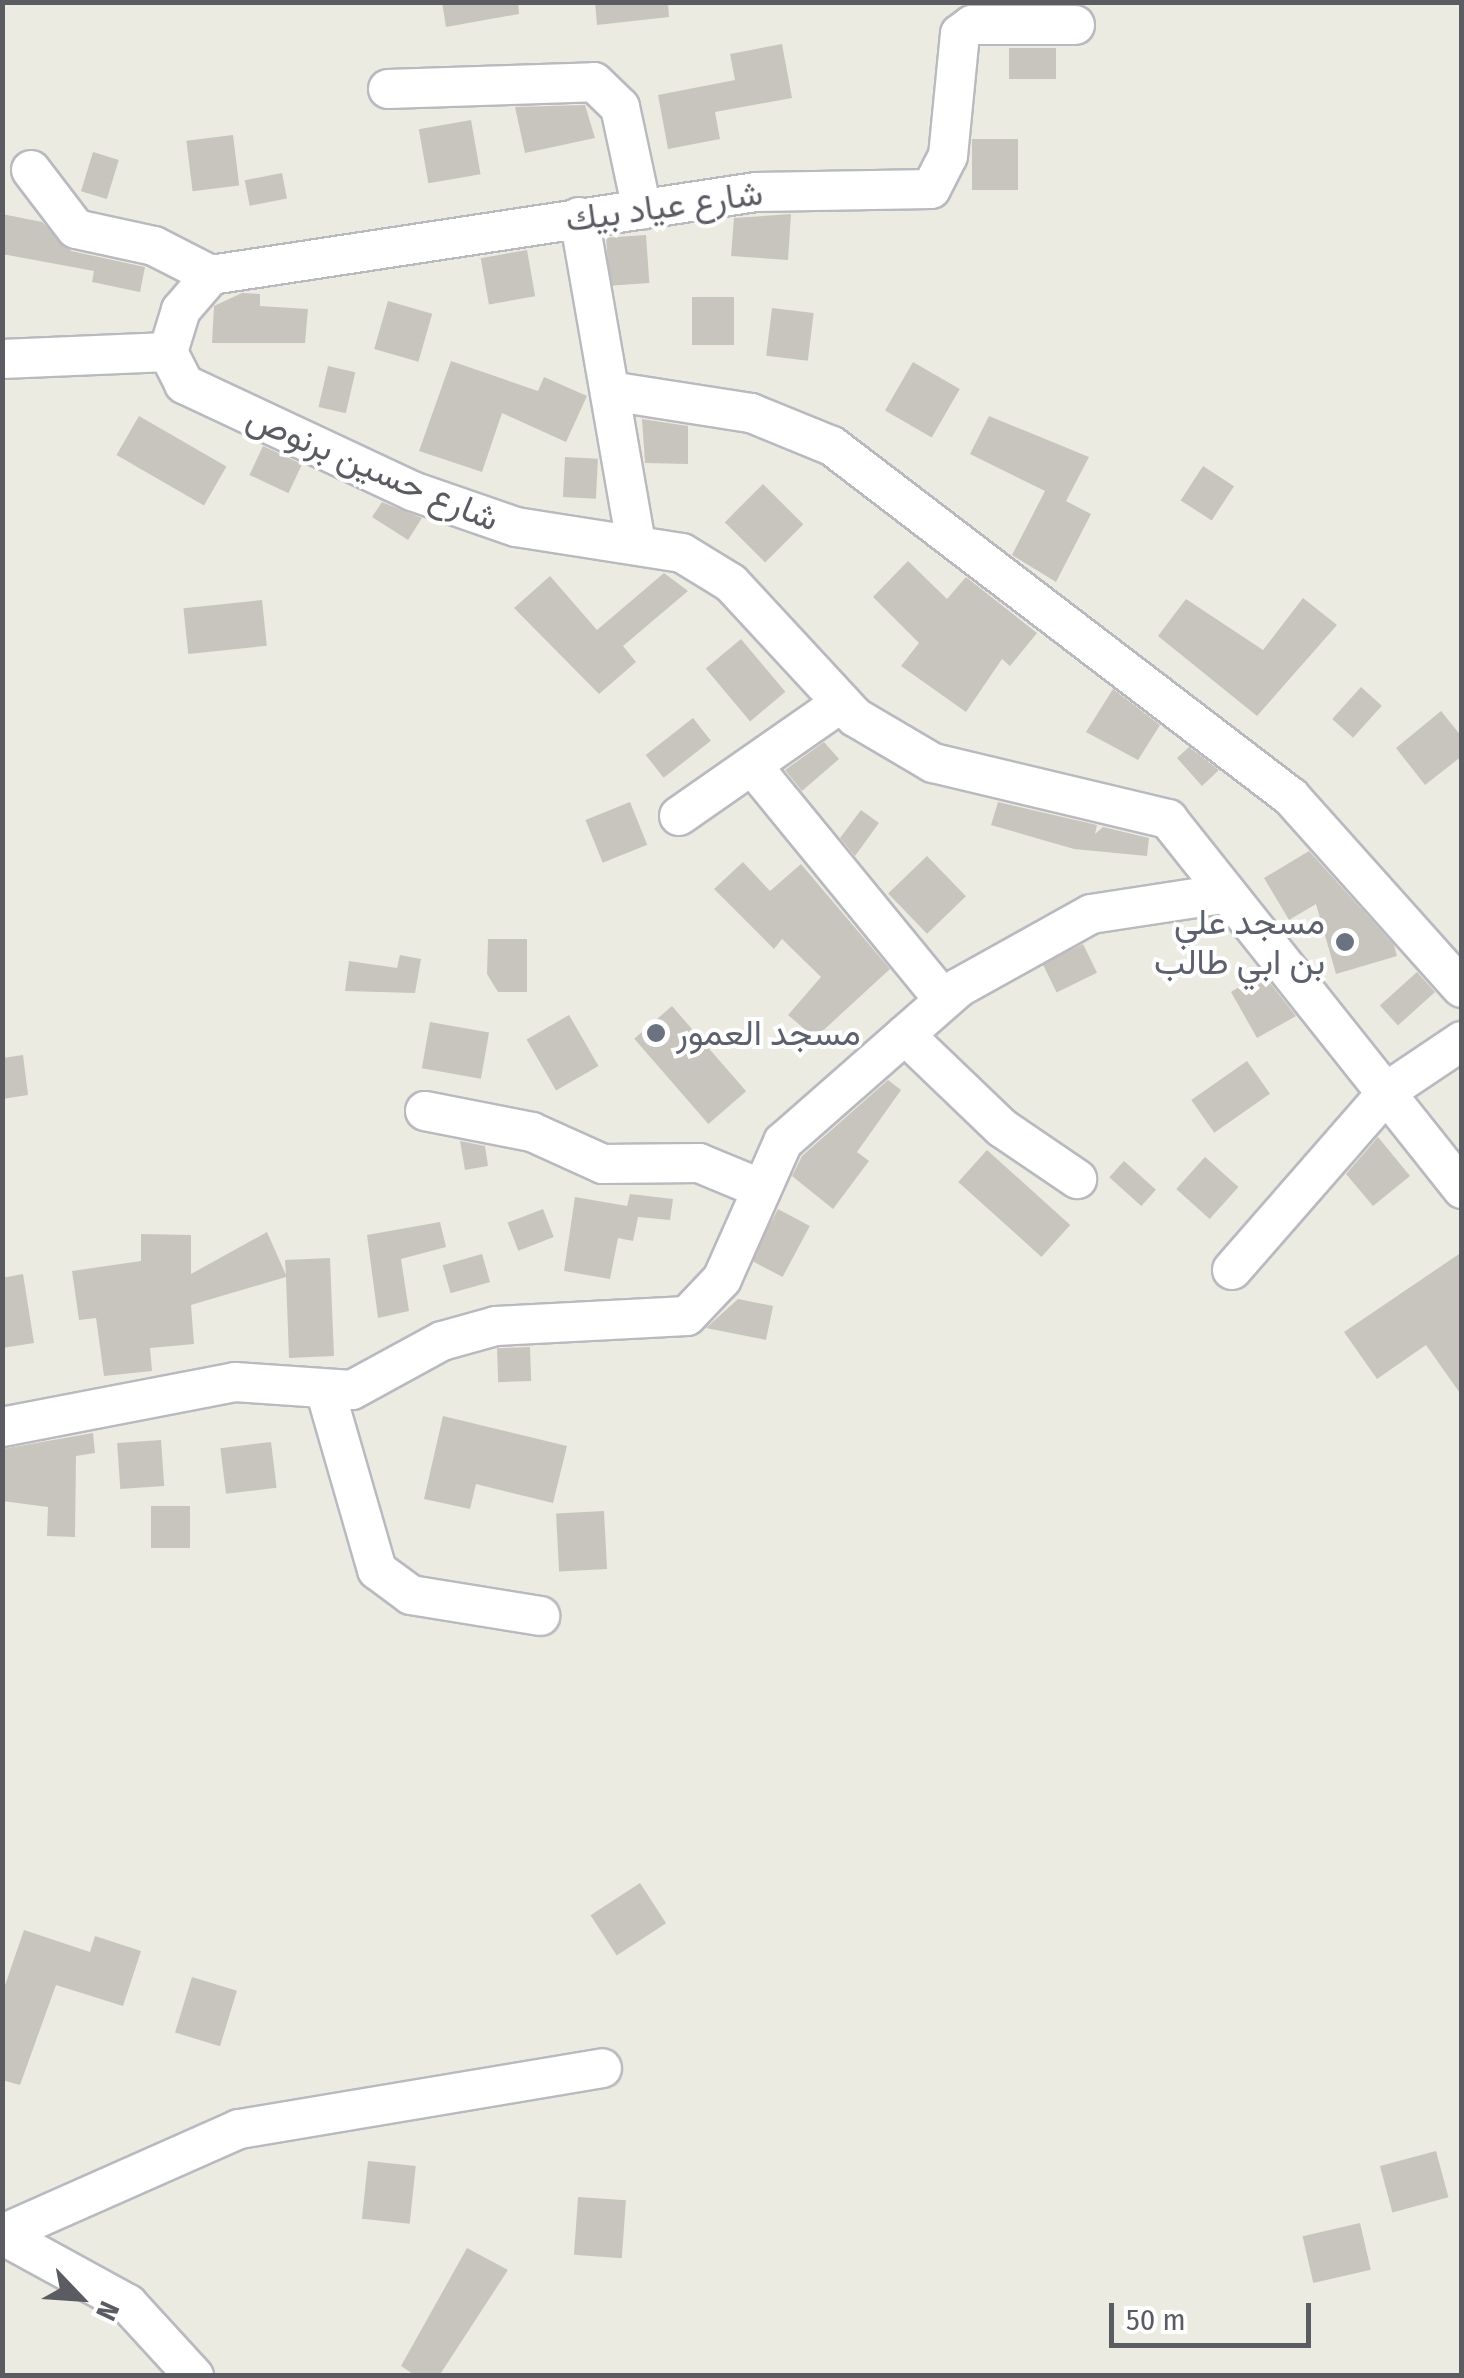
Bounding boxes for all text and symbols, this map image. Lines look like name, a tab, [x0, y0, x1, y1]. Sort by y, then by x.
street label: شارع عياد بيك	[563, 171, 765, 241]
street label: شارع حسين برنوص	[241, 396, 505, 540]
place label: مسجد علي بن ابي طالب	[1154, 901, 1325, 983]
marker: مسجد علي بن ابي طالب	[1334, 931, 1356, 953]
place label: مسجد العمور	[676, 1012, 861, 1054]
marker: مسجد العمور	[645, 1022, 667, 1044]
north arrow	[30, 2248, 130, 2348]
scale bar	[1114, 2283, 1316, 2345]
text: N	[89, 2296, 126, 2325]
text: 50 m	[1126, 2302, 1186, 2338]

